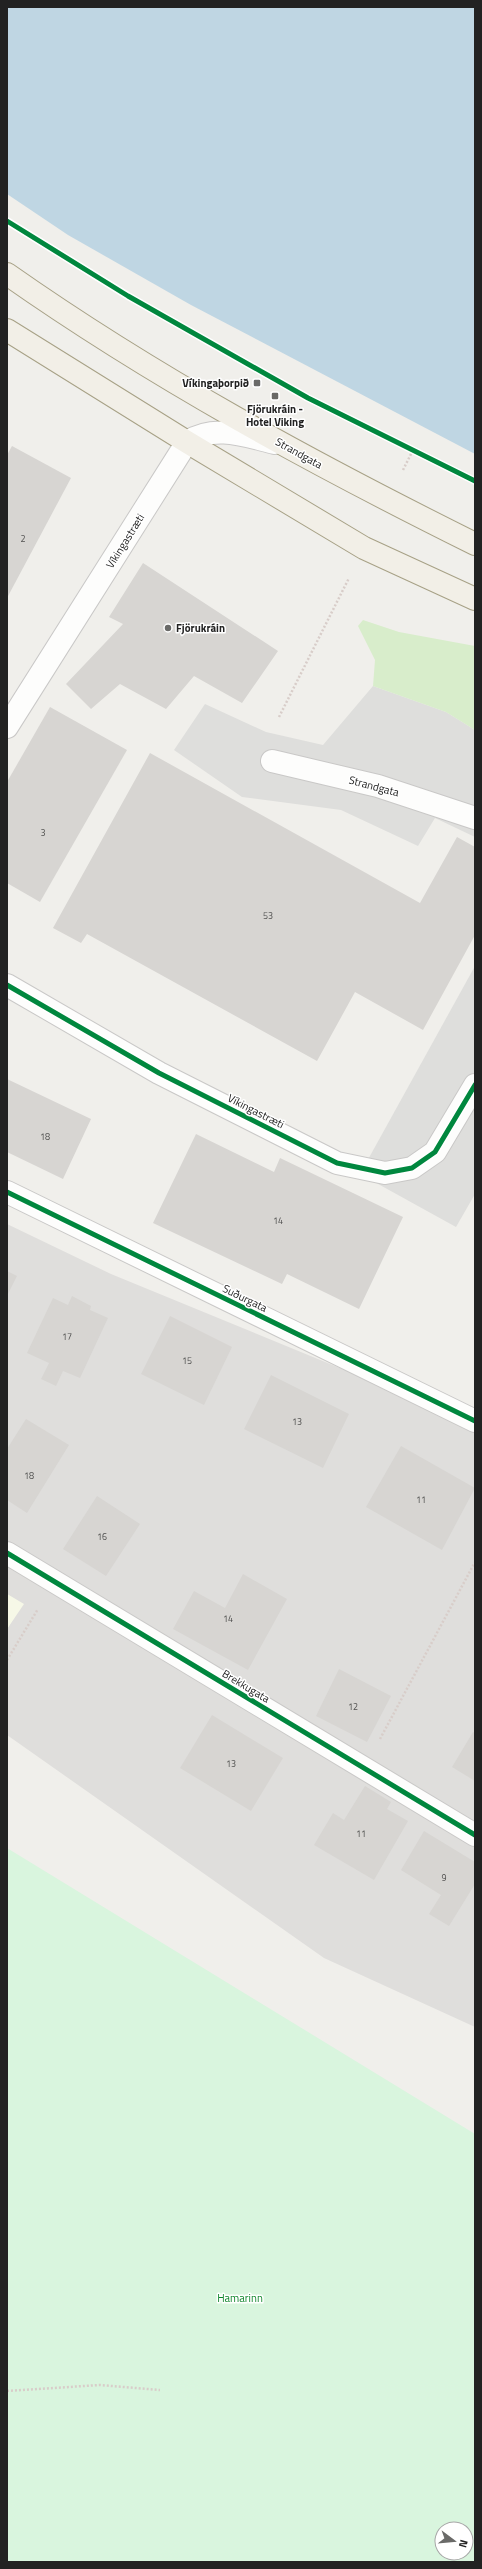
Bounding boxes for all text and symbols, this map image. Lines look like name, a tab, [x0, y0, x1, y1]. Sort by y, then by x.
place label: Víkingaþorpið	[182, 375, 249, 391]
marker: Víkingaþorpið	[252, 378, 262, 388]
marker: Fjörukráin - Hotel Viking	[270, 391, 280, 401]
place label: Fjörukráin - Hotel Viking	[246, 401, 304, 430]
street label: Strandgata	[273, 434, 326, 473]
street label: Víkingastræti	[102, 511, 148, 571]
house number: 2	[20, 532, 26, 545]
place label: Fjörukráin	[176, 620, 225, 636]
marker: Fjörukráin	[163, 623, 173, 633]
street label: Strandgata	[347, 772, 401, 800]
house number: 3	[40, 826, 46, 839]
house number: 53	[263, 909, 273, 922]
street label: Víkingastræti	[225, 1090, 287, 1132]
house number: 18	[40, 1130, 50, 1143]
house number: 14	[273, 1214, 283, 1227]
street label: Suðurgata	[220, 1280, 270, 1316]
house number: 17	[62, 1330, 72, 1343]
house number: 15	[182, 1354, 192, 1367]
house number: 13	[292, 1415, 302, 1428]
house number: 18	[24, 1469, 34, 1482]
house number: 11	[416, 1493, 426, 1506]
house number: 16	[97, 1530, 107, 1543]
house number: 14	[223, 1612, 233, 1625]
street label: Brekkugata	[219, 1666, 273, 1707]
house number: 12	[348, 1700, 358, 1713]
house number: 13	[226, 1757, 236, 1770]
house number: 11	[356, 1827, 366, 1840]
house number: 9	[441, 1871, 447, 1884]
park label: Hamarinn	[217, 2290, 263, 2306]
north arrow	[434, 2521, 474, 2561]
text: N	[455, 2538, 472, 2550]

